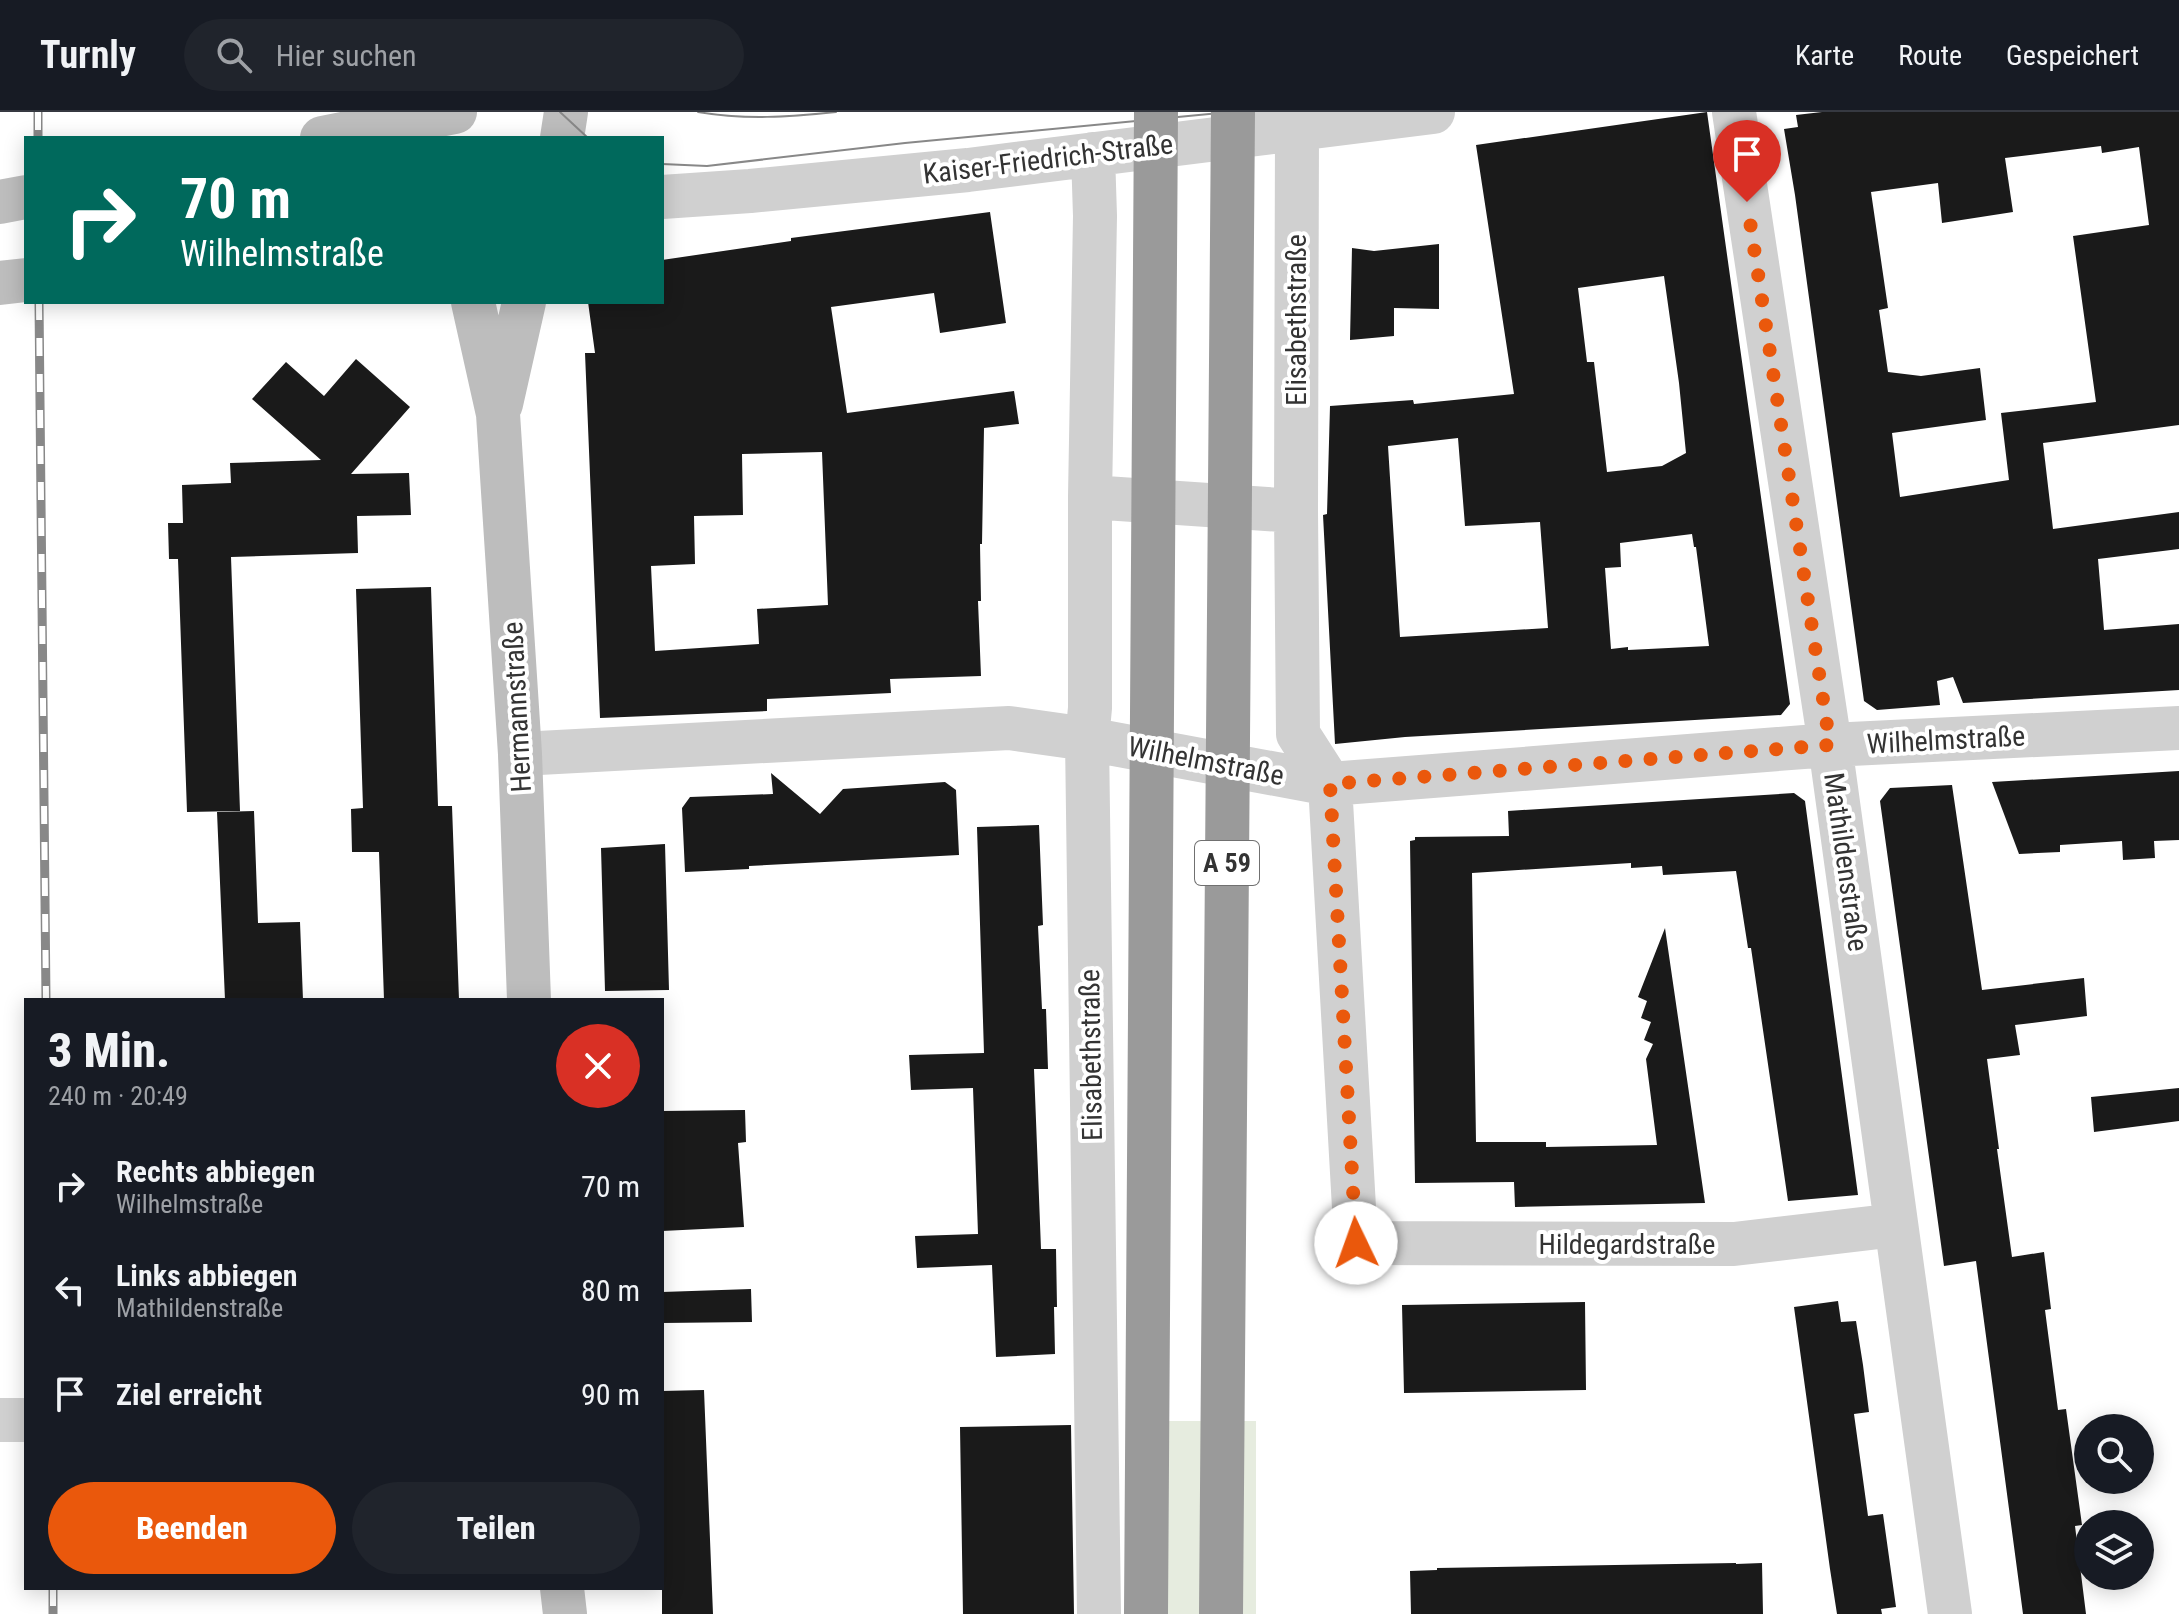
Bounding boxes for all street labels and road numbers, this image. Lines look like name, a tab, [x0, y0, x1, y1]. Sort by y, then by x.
street label: Kaiser-Friedrich-Straße	[921, 127, 1175, 191]
street label: Elisabethstraße	[1280, 234, 1313, 406]
street label: Hermannstraße	[496, 621, 538, 793]
street label: Wilhelmstraße	[1866, 719, 2026, 761]
street label: Wilhelmstraße	[1125, 730, 1287, 792]
street label: Mathildenstraße	[1817, 771, 1875, 953]
road number: A 59	[1195, 841, 1259, 885]
street label: Elisabethstraße	[1073, 969, 1109, 1141]
street label: Hildegardstraße	[1539, 1228, 1715, 1261]

